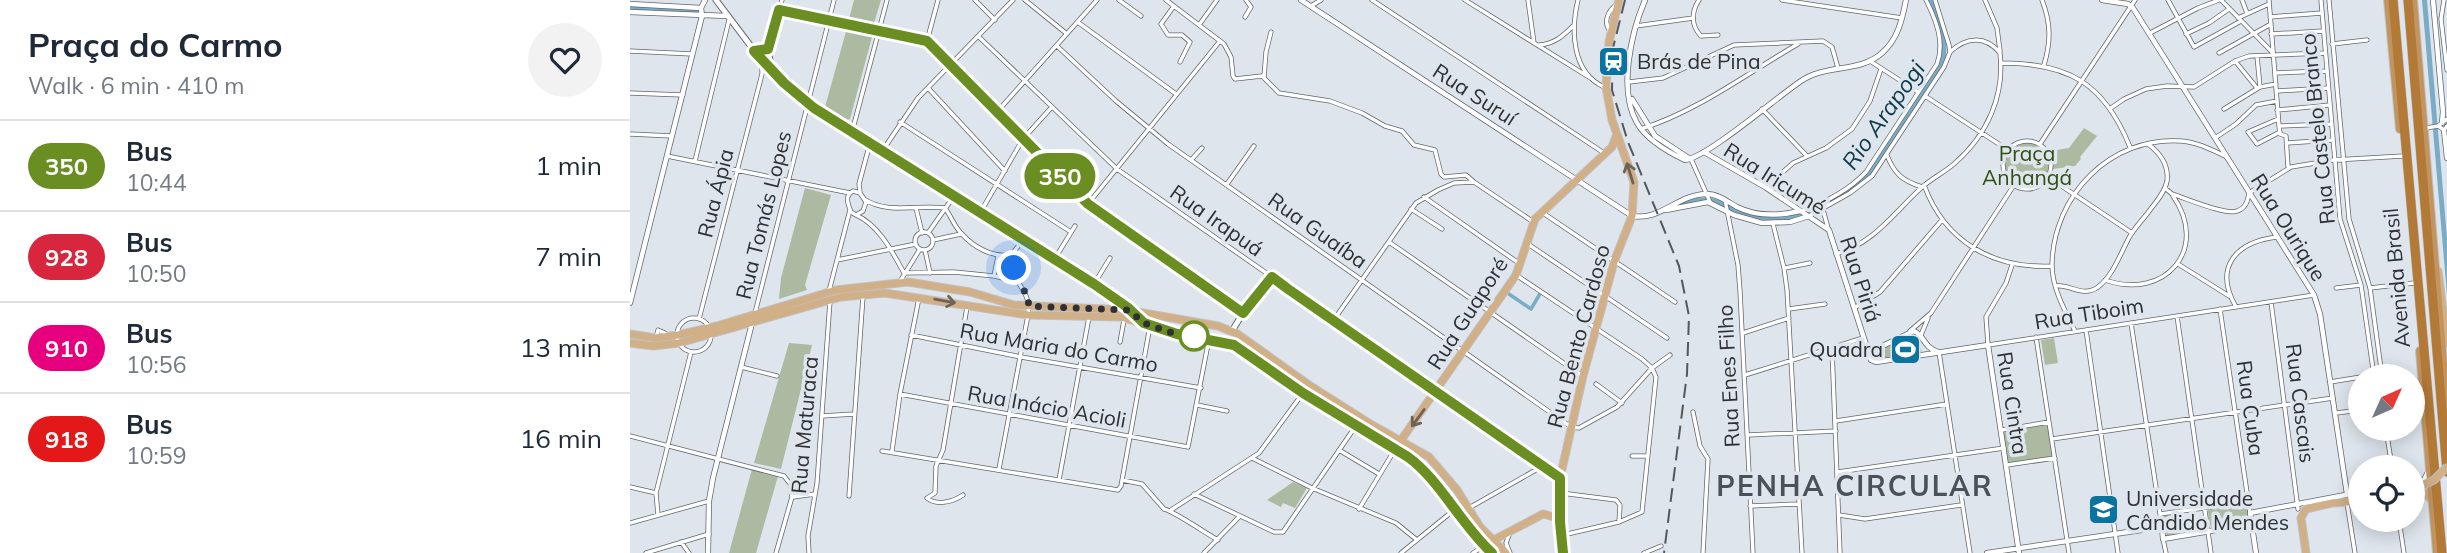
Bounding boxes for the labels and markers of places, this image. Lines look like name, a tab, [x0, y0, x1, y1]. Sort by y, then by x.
station icon: Brás de Pina	[1597, 44, 1631, 78]
place label: Brás de Pina	[1637, 48, 1760, 74]
unlabelled marker	[1179, 321, 1209, 351]
sports icon: Quadra	[1889, 332, 1923, 366]
place label: Quadra	[1809, 336, 1883, 362]
place label: Universidade Cândido Mendes	[2126, 485, 2289, 535]
school or university icon: Universidade Cândido Mendes	[2086, 493, 2120, 527]

